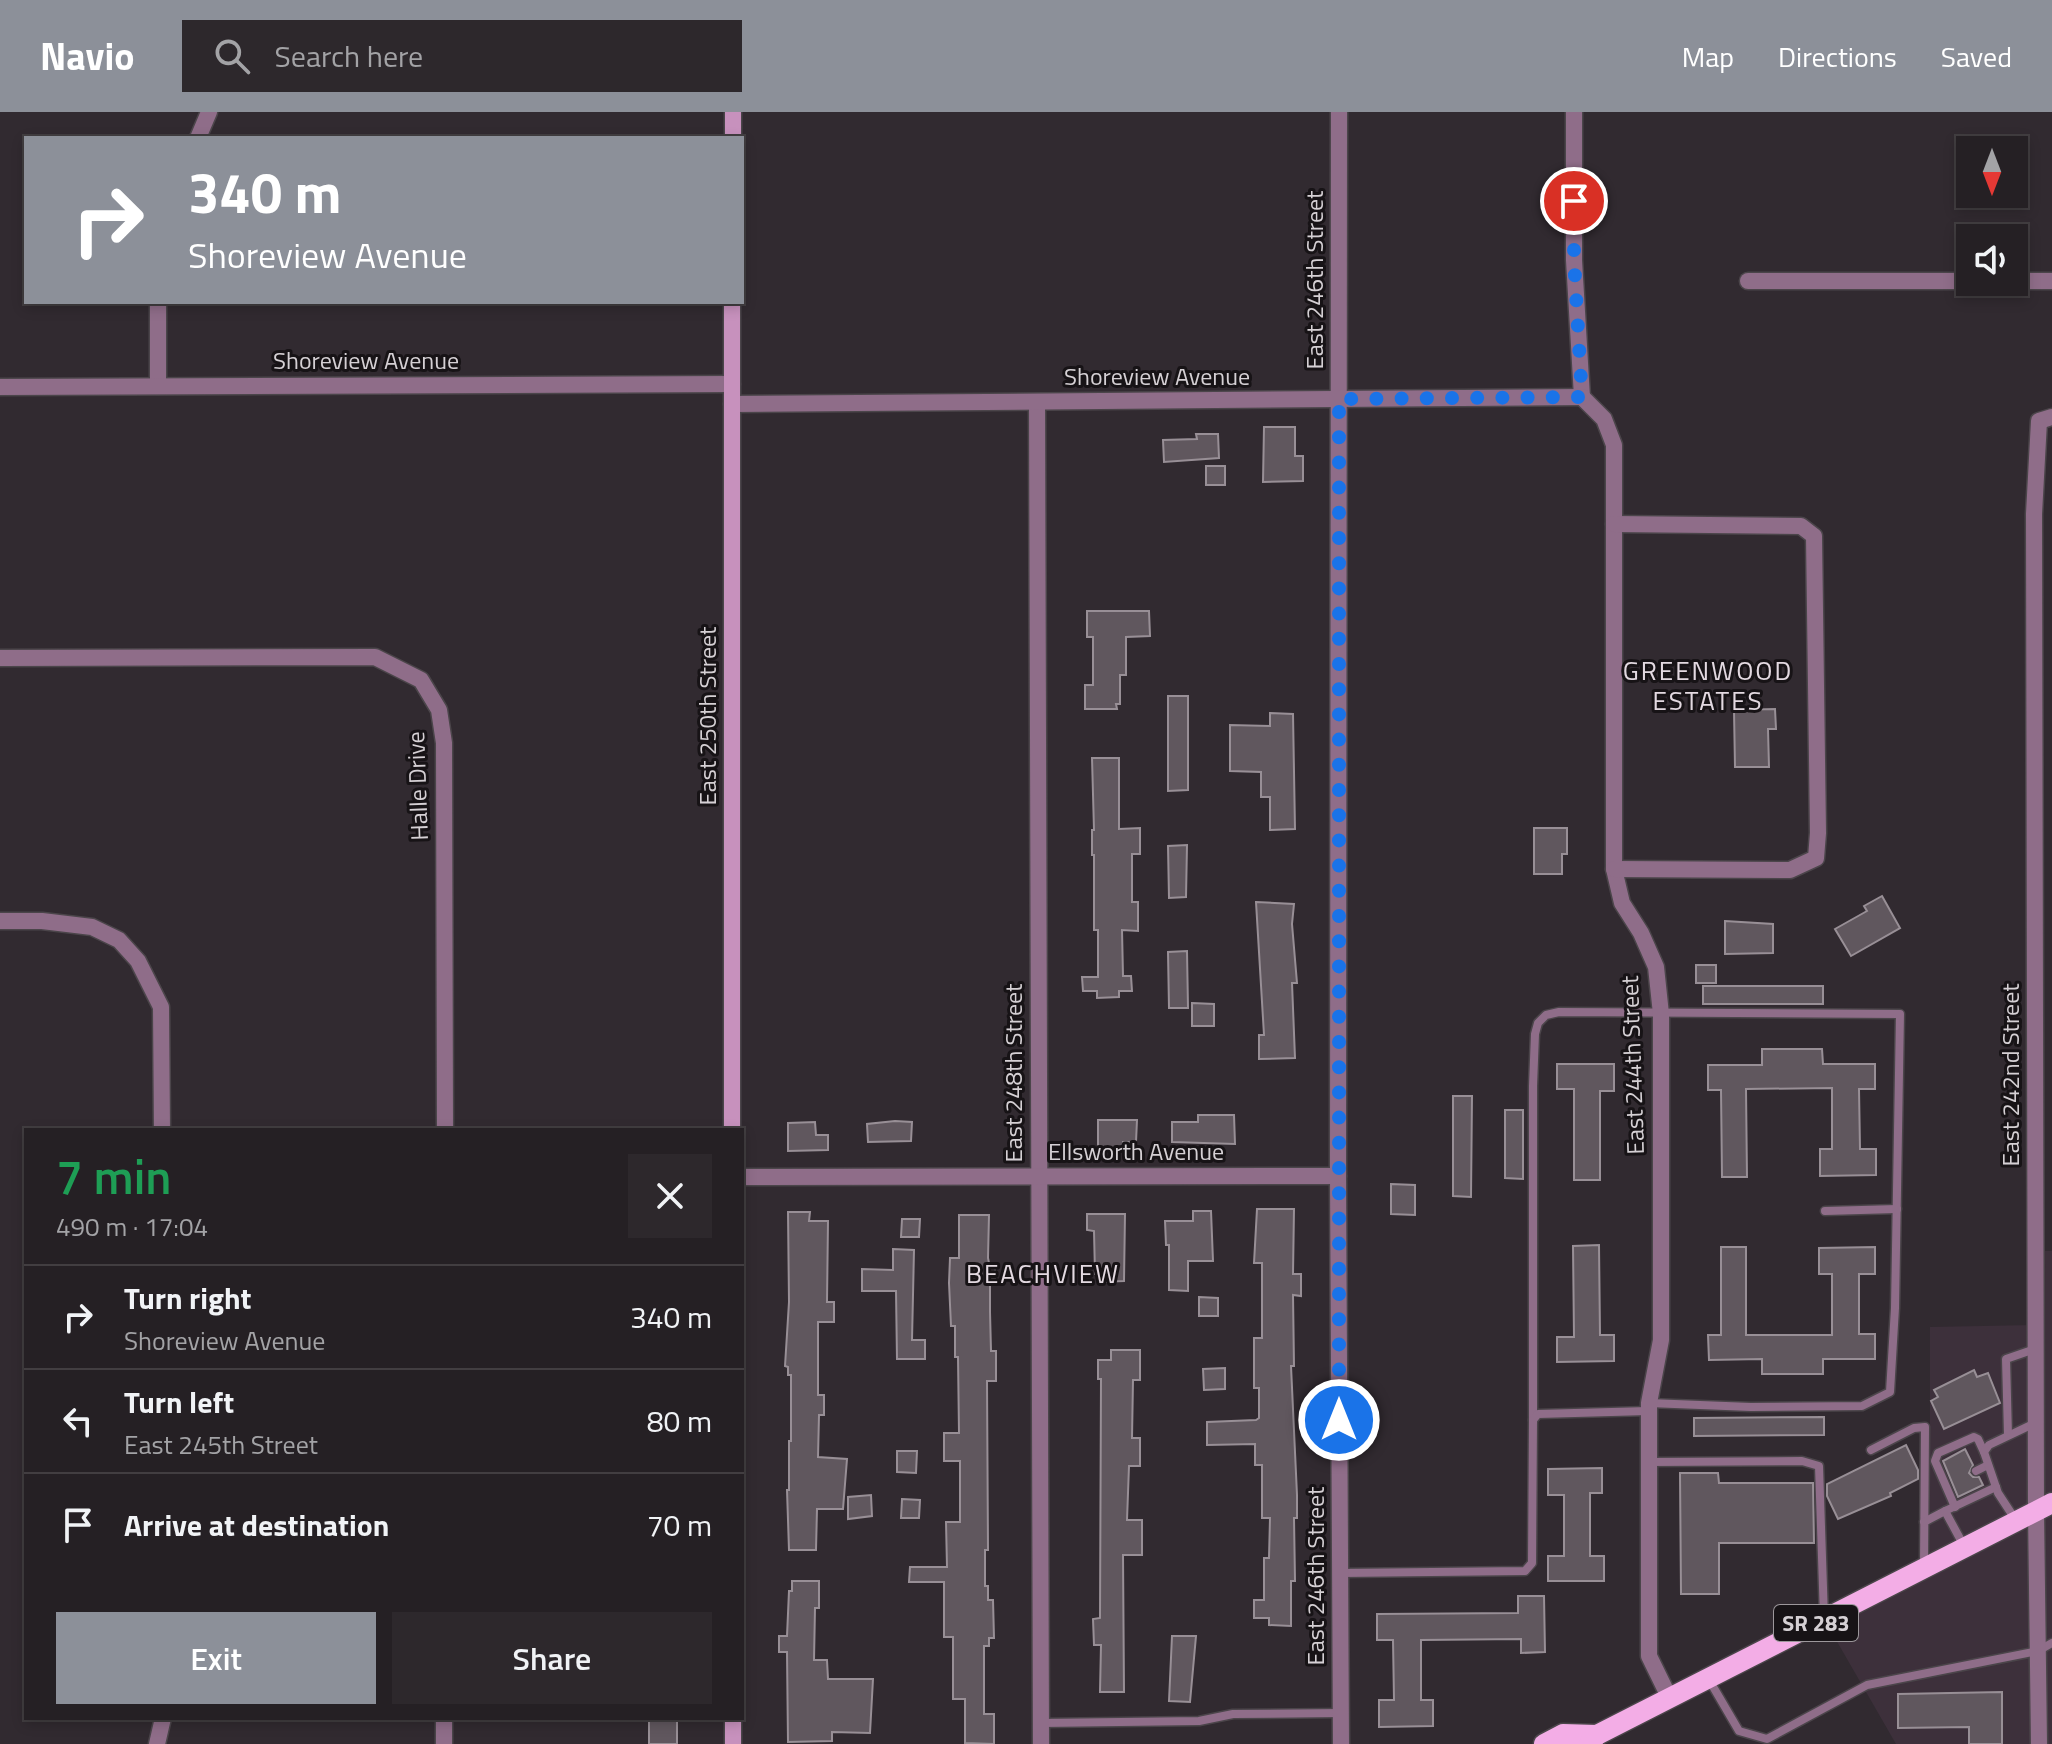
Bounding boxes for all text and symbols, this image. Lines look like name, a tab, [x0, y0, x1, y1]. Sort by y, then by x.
search box	[182, 20, 742, 92]
text: Navio	[40, 27, 134, 85]
text: Search here	[274, 33, 423, 79]
icon: search	[210, 34, 254, 78]
text: Map	[1682, 35, 1734, 78]
text: Directions	[1778, 35, 1897, 78]
text: Saved	[1941, 35, 2012, 78]
north arrow	[1956, 136, 2028, 208]
map controls	[1956, 136, 2028, 296]
text: 340 m	[188, 150, 341, 235]
pin	[1540, 167, 1608, 235]
icon: right	[56, 168, 160, 272]
icon: arrive	[1552, 179, 1596, 223]
street label: East 246th Street	[1296, 190, 1332, 369]
button: sound	[1956, 224, 2028, 296]
text: Shoreview Avenue	[188, 227, 467, 282]
street label: Shoreview Avenue	[273, 342, 459, 378]
street label: Shoreview Avenue	[1064, 358, 1250, 394]
street label: East 250th Street	[689, 626, 725, 805]
district label: GREENWOOD ESTATES	[1623, 651, 1793, 720]
street label: Halle Drive	[397, 731, 437, 841]
street label: East 244th Street	[1611, 974, 1653, 1155]
street label: East 248th Street	[995, 983, 1031, 1162]
street label: East 242nd Street	[1992, 983, 2028, 1167]
street label: Ellsworth Avenue	[1048, 1133, 1224, 1169]
text: 7 min	[56, 1140, 171, 1213]
button: close	[628, 1154, 712, 1238]
text: 490 m · 17:04	[56, 1207, 208, 1246]
district label: BEACHVIEW	[966, 1254, 1120, 1293]
text: Turn right	[124, 1275, 252, 1321]
text: 340 m	[630, 1294, 712, 1340]
icon: right	[56, 1295, 100, 1339]
text: Shoreview Avenue	[124, 1321, 326, 1360]
position arrow	[1297, 1378, 1381, 1462]
text: Turn left	[124, 1379, 234, 1425]
text: 80 m	[647, 1398, 712, 1444]
icon: left	[56, 1399, 100, 1443]
text: East 245th Street	[124, 1425, 318, 1464]
street label: East 246th Street	[1297, 1486, 1333, 1665]
text: Arrive at destination	[124, 1502, 389, 1548]
text: 70 m	[647, 1502, 712, 1548]
icon: arrive	[56, 1503, 100, 1547]
road number: SR 283	[1774, 1605, 1858, 1641]
button: Exit	[56, 1612, 376, 1704]
button: Share	[392, 1612, 712, 1704]

